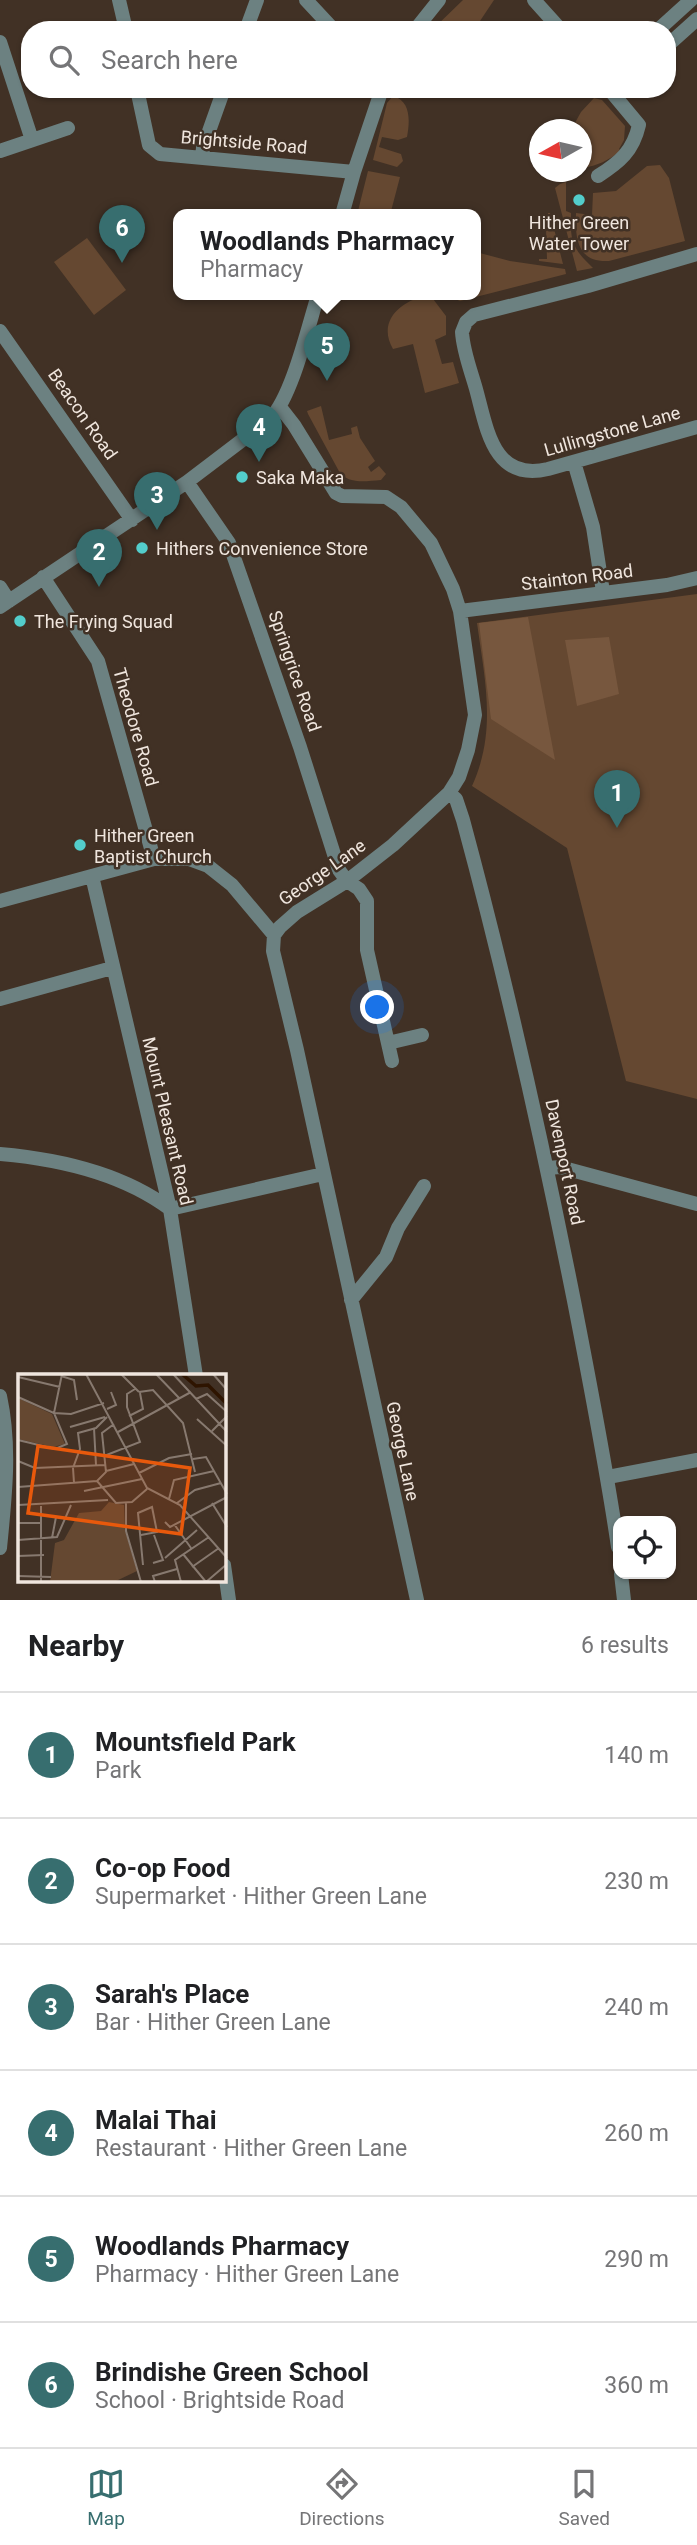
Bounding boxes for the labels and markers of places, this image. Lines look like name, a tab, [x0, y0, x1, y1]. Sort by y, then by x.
marker: Hither Green Water Tower	[571, 192, 587, 208]
pin: 6	[99, 205, 145, 263]
place label: Hither Green Water Tower	[529, 212, 629, 254]
pin: 5	[304, 323, 350, 381]
pin: 4	[236, 404, 282, 462]
place label: Saka Maka	[256, 467, 344, 488]
marker: Saka Maka	[234, 469, 250, 485]
pin: 3	[134, 472, 180, 530]
pin: 2	[76, 529, 122, 587]
place label: Hithers Convenience Store	[156, 538, 368, 559]
marker: Hithers Convenience Store	[134, 540, 150, 556]
place label: The Frying Squad	[34, 611, 173, 632]
marker: The Frying Squad	[12, 613, 28, 629]
pin: 1	[594, 770, 640, 828]
place label: Hither Green Baptist Church	[94, 825, 212, 867]
marker: Hither Green Baptist Church	[72, 837, 88, 853]

